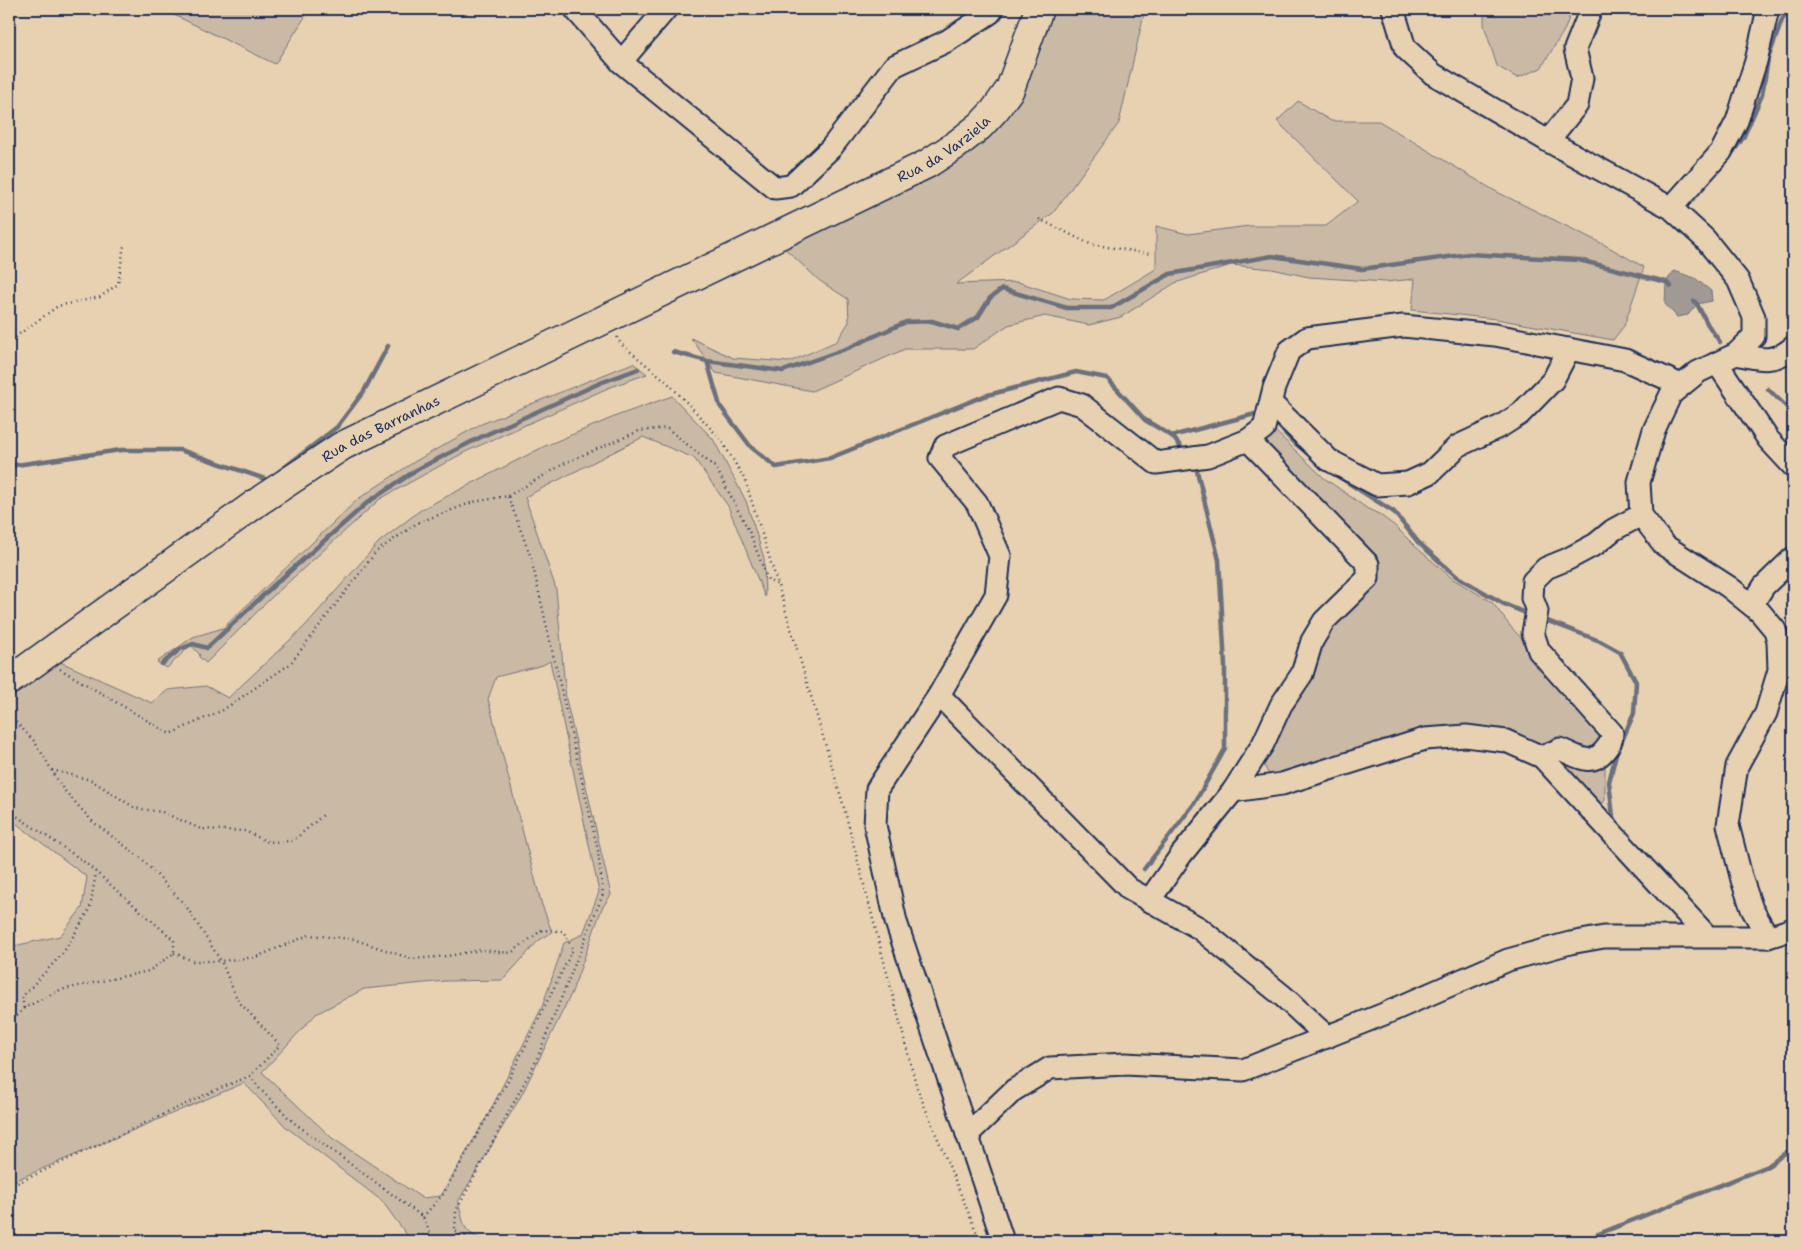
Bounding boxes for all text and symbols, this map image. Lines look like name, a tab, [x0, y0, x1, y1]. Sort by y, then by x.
street label: Rua da Varziela	[894, 112, 994, 186]
street label: Rua das Barranhas	[318, 391, 443, 466]

